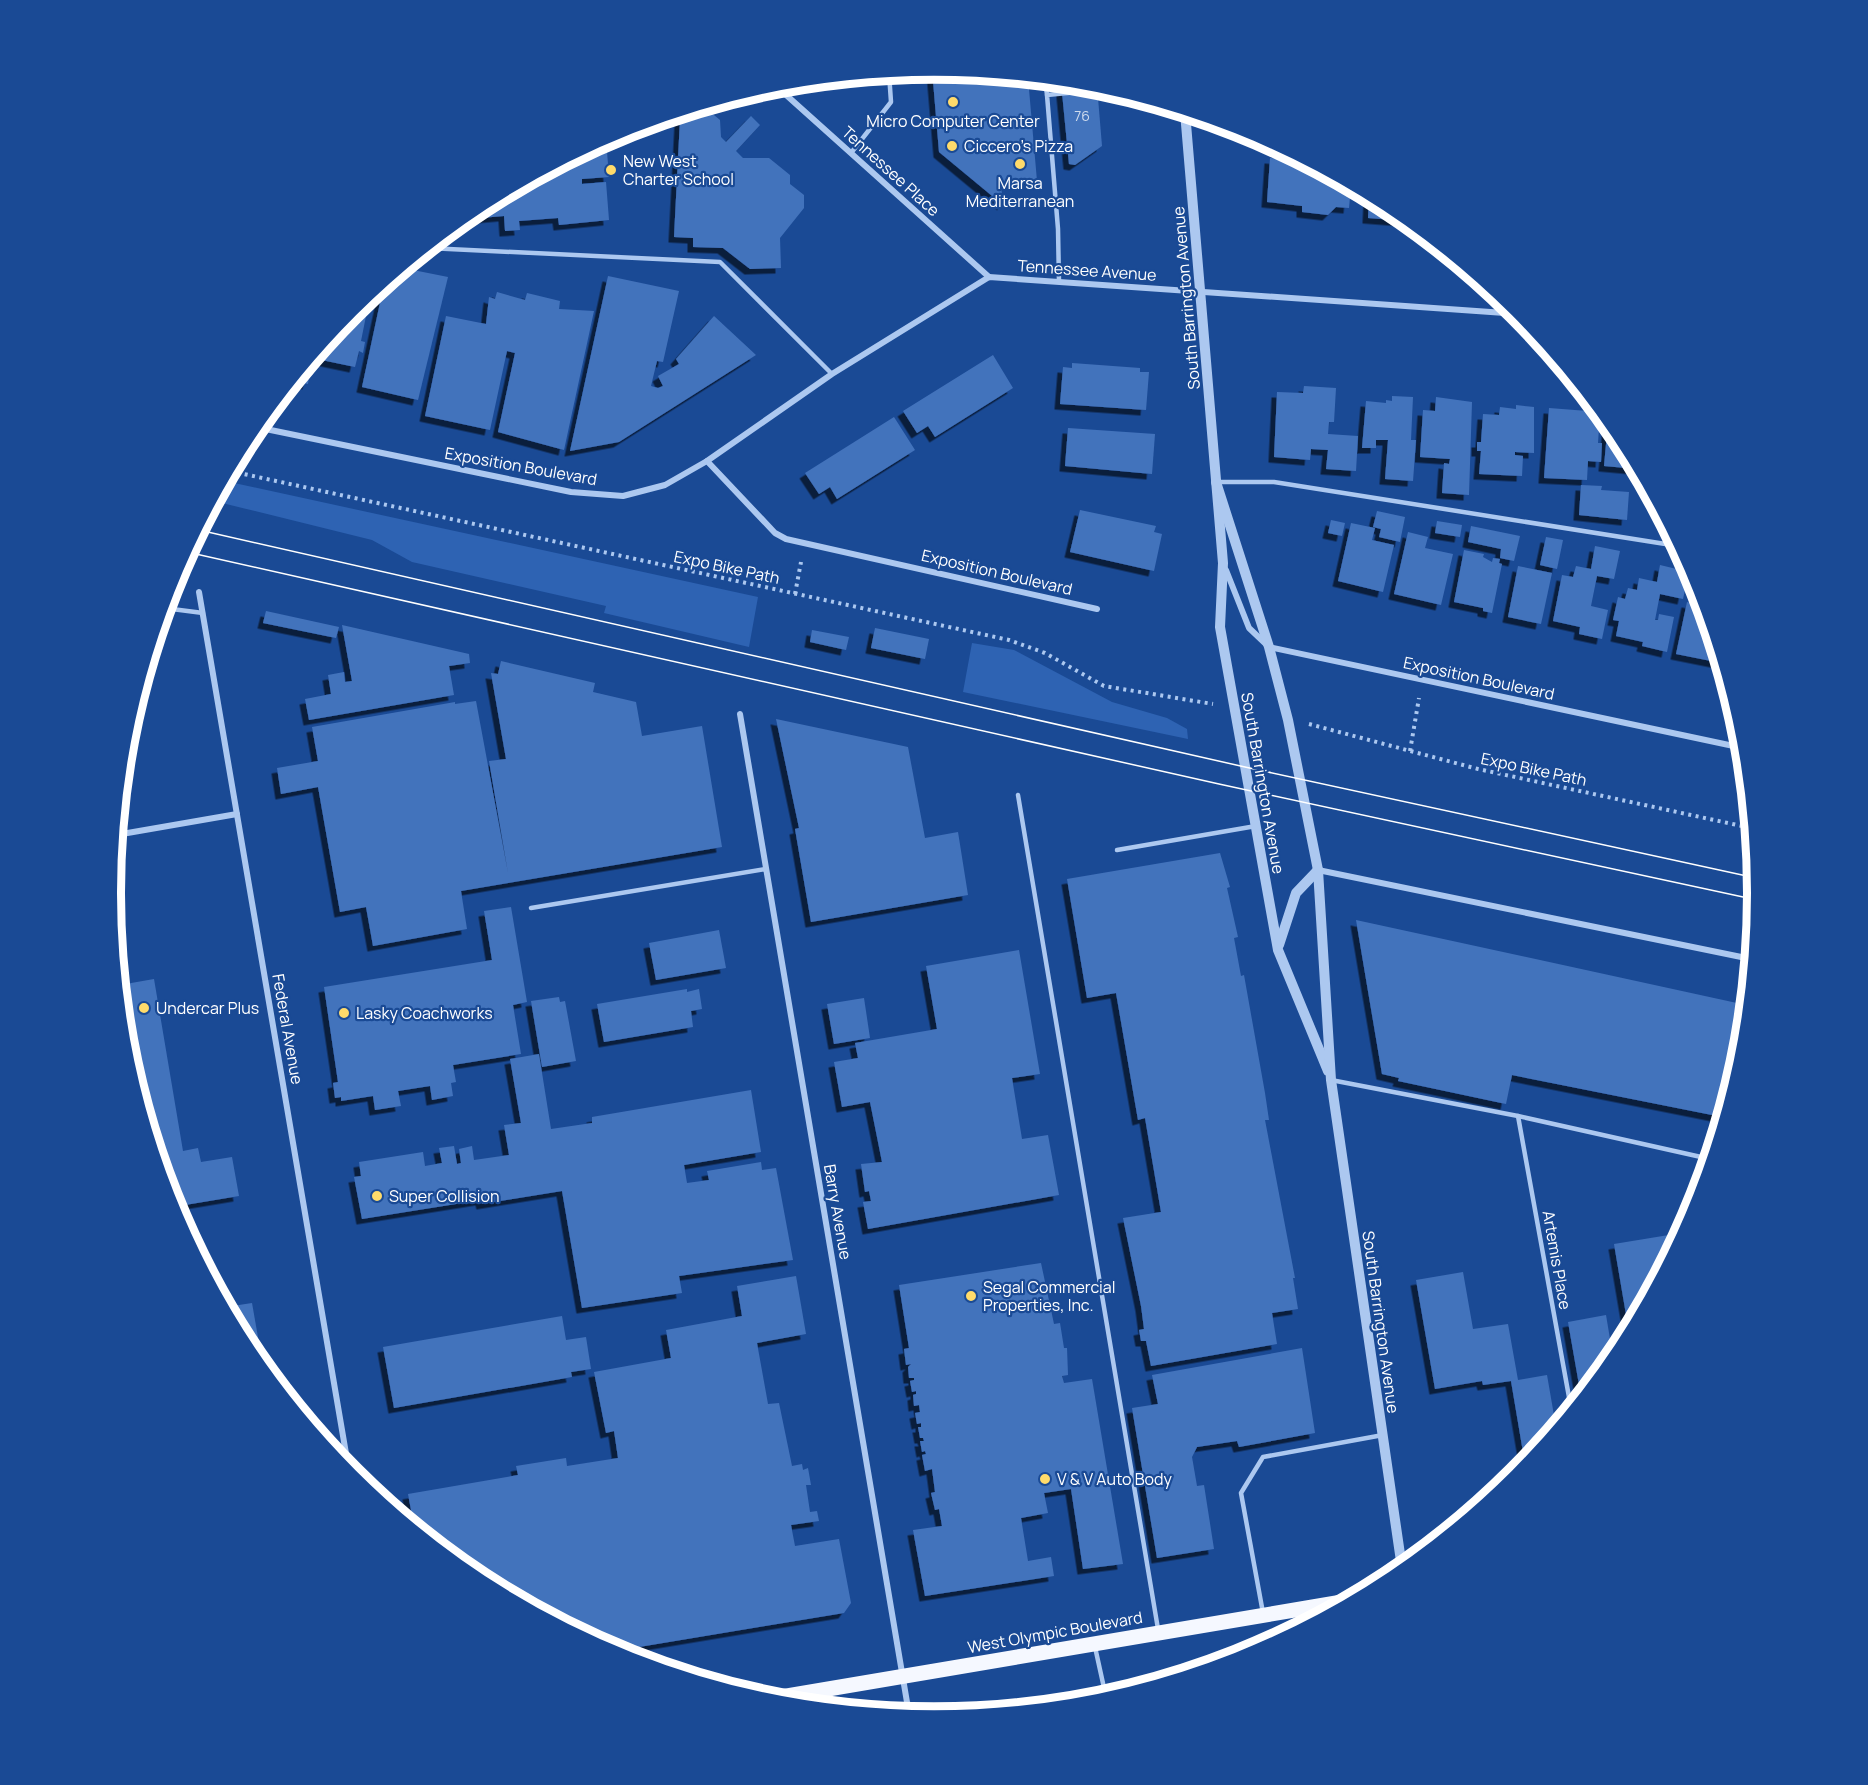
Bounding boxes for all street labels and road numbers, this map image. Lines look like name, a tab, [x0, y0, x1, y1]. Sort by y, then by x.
street label: Tennessee Place	[837, 121, 945, 221]
street label: South Barrington Avenue	[1167, 205, 1205, 391]
street label: Tennessee Avenue	[1017, 254, 1157, 286]
street label: Exposition Boulevard	[443, 442, 599, 490]
street label: Exposition Boulevard	[919, 544, 1075, 600]
street label: Expo Bike Path	[672, 545, 782, 589]
street label: Exposition Boulevard	[1401, 651, 1557, 705]
street label: South Barrington Avenue	[1236, 691, 1290, 875]
street label: Expo Bike Path	[1479, 747, 1589, 791]
street label: Federal Avenue	[267, 972, 309, 1086]
street label: Barry Avenue	[819, 1163, 857, 1261]
street label: Artemis Place	[1537, 1209, 1577, 1311]
street label: South Barrington Avenue	[1357, 1229, 1405, 1415]
street label: West Olympic Boulevard	[966, 1606, 1144, 1658]

